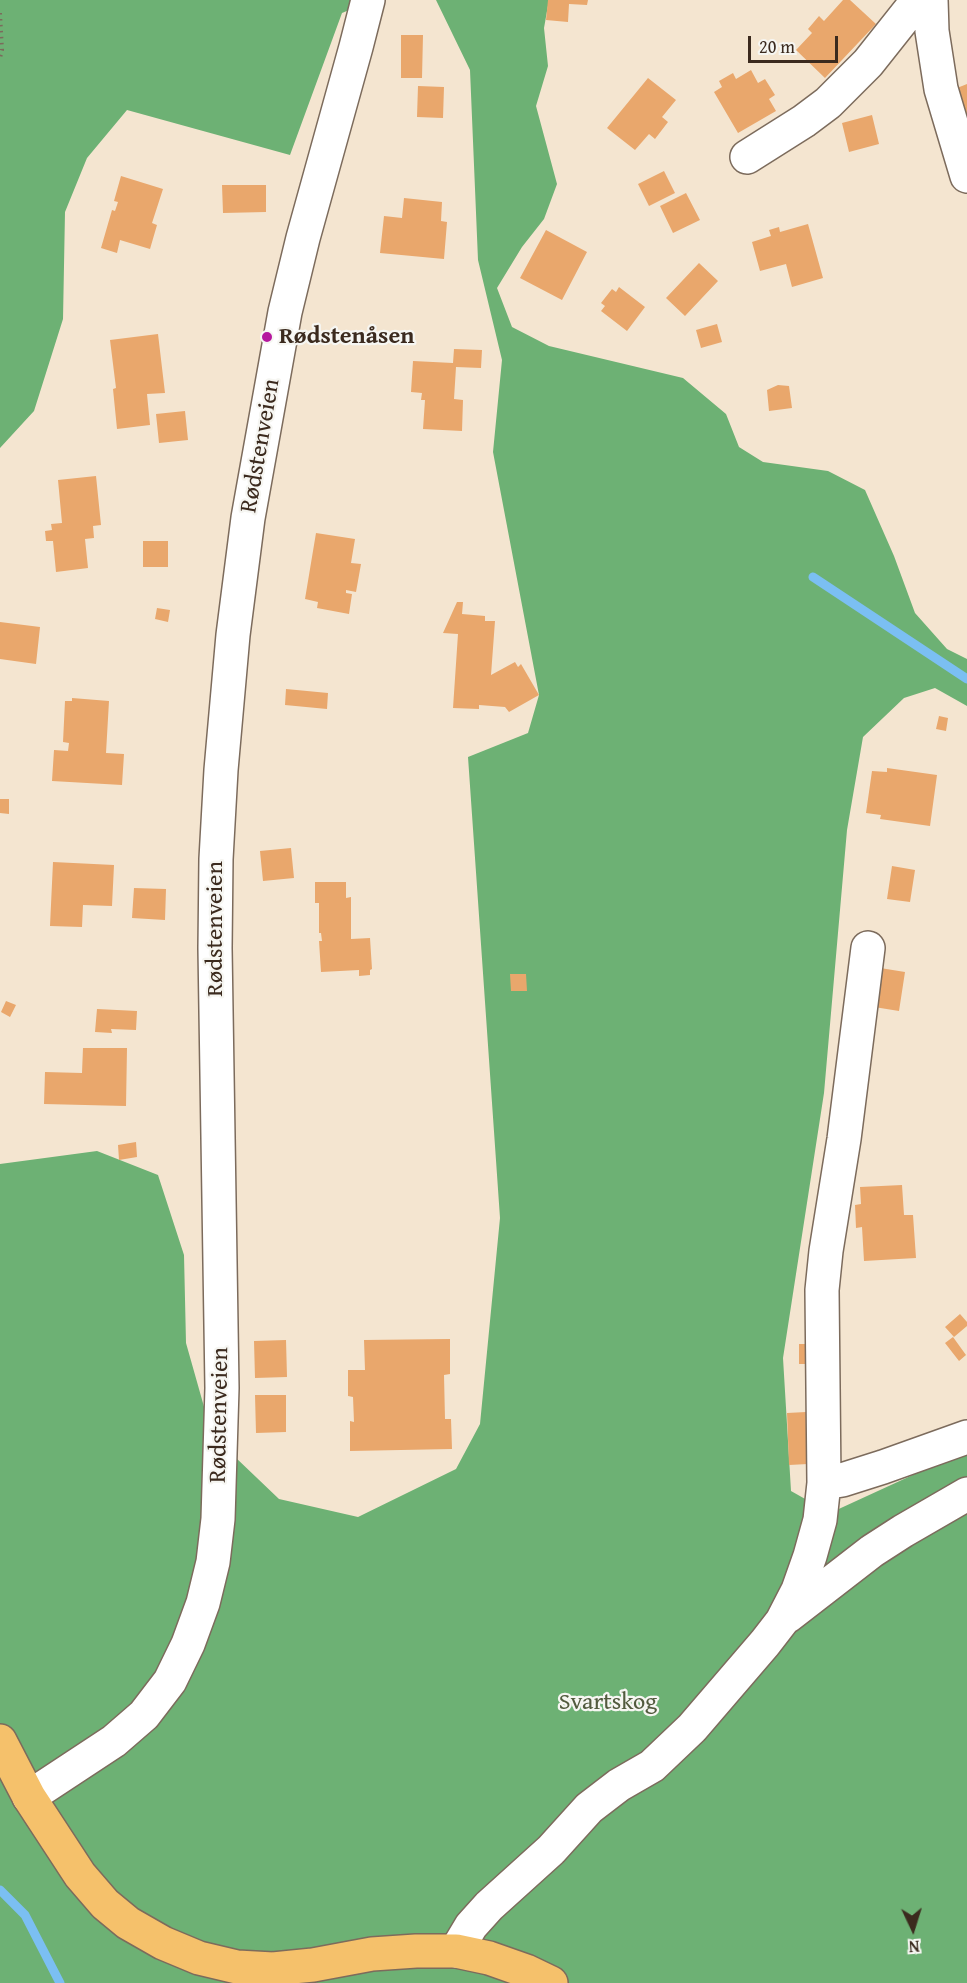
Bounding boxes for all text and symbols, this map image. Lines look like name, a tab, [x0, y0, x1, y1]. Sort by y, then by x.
scale bar	[751, 24, 841, 62]
text: 20 m	[759, 33, 795, 60]
place label: Rødstenåsen	[279, 323, 414, 351]
marker: Rødstenåsen	[260, 330, 274, 344]
street label: Rødstenveien	[235, 377, 287, 515]
street label: Rødstenveien	[202, 861, 230, 997]
street label: Rødstenveien	[204, 1347, 236, 1483]
park label: Svartskog	[559, 1689, 657, 1717]
north arrow	[883, 1899, 943, 1959]
text: N	[908, 1935, 920, 1959]

